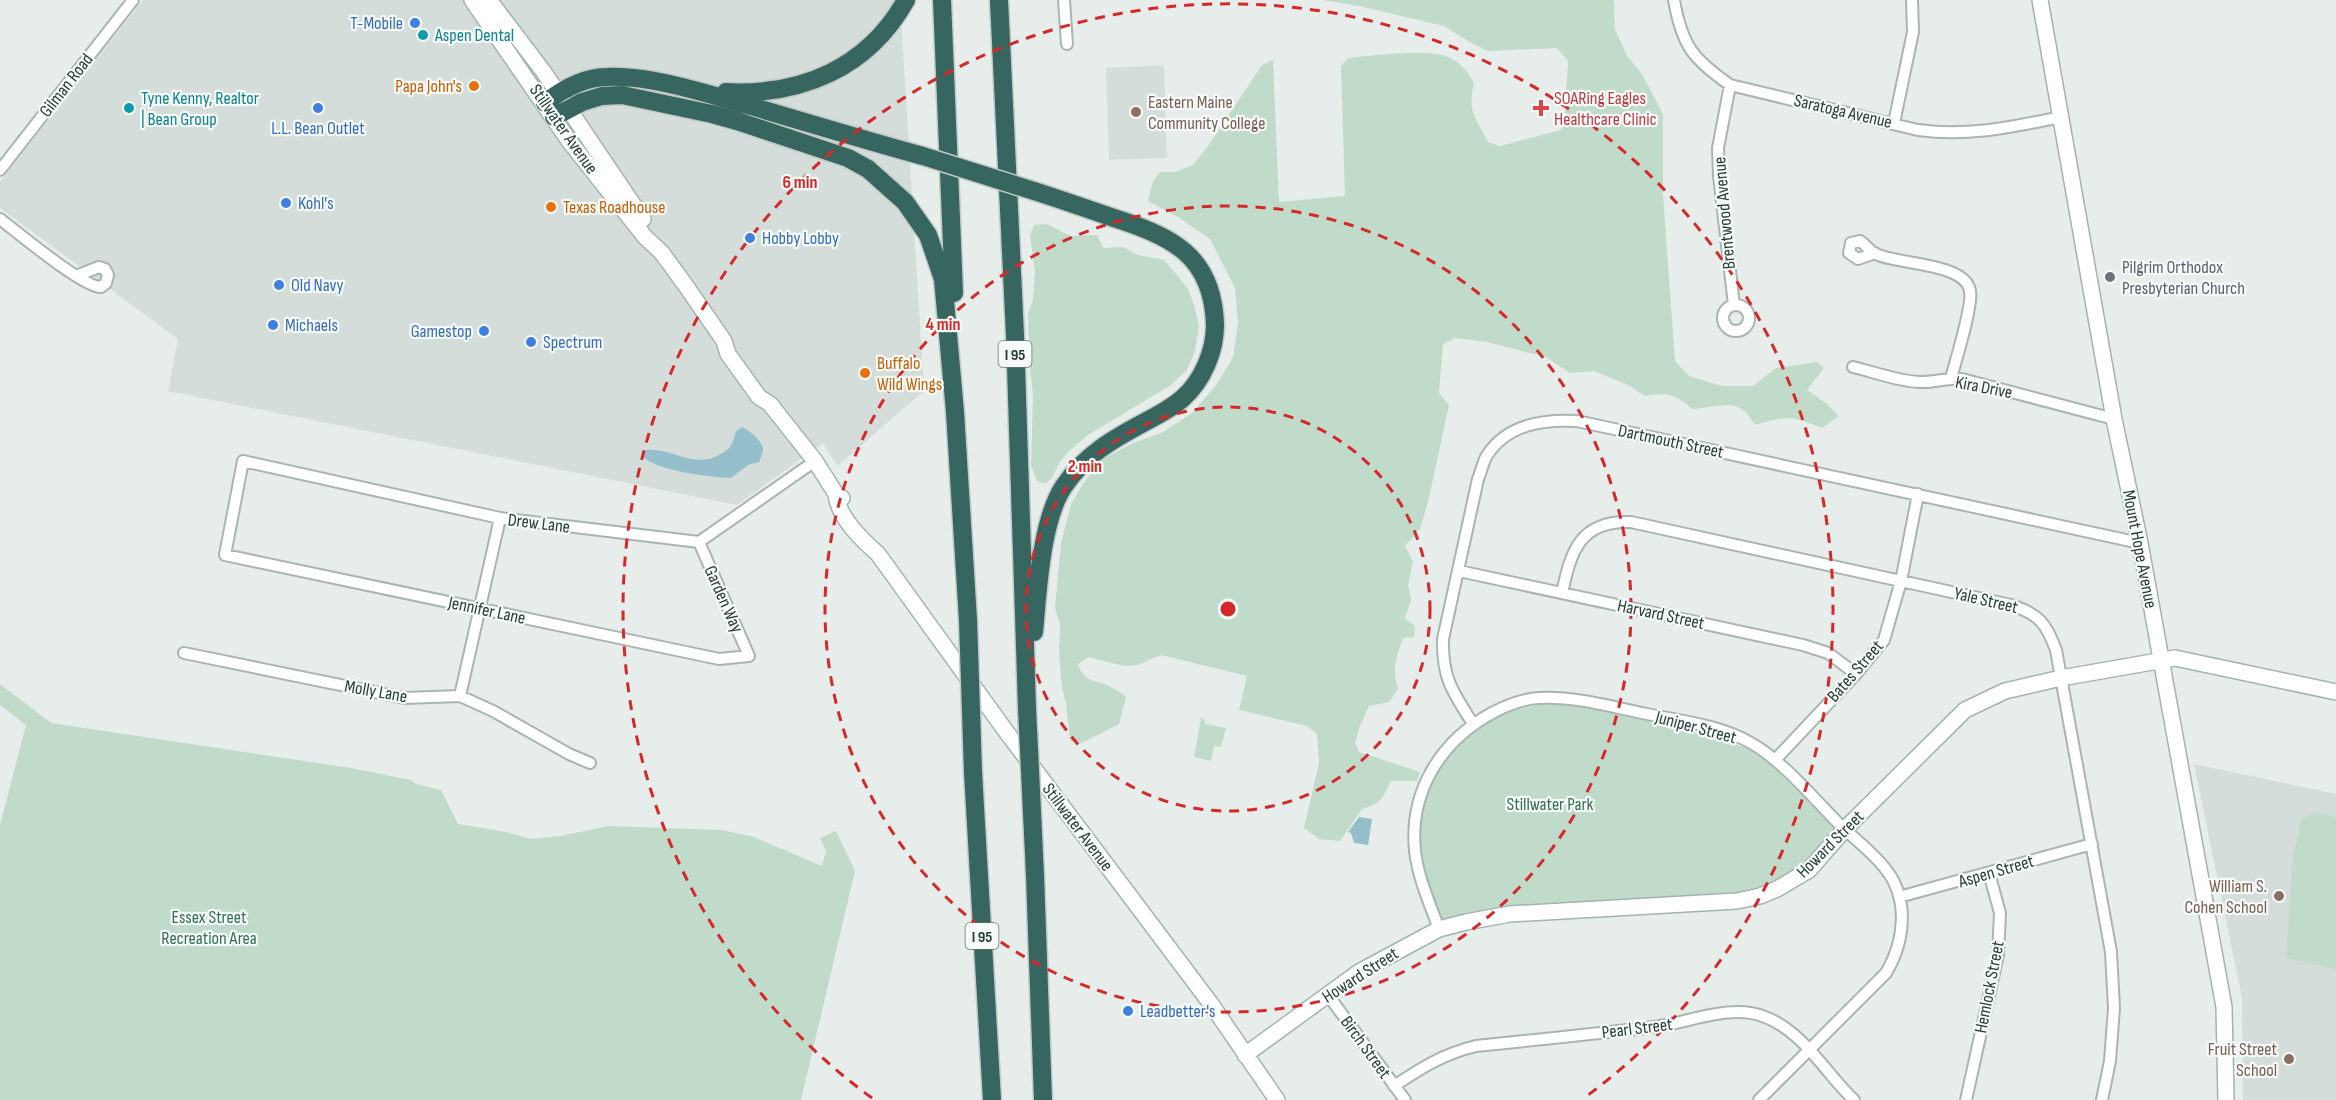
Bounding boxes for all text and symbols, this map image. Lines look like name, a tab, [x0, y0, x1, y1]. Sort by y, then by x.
place label: T-Mobile	[350, 13, 403, 34]
marker: T-Mobile	[408, 16, 422, 30]
place label: Aspen Dental	[434, 25, 514, 46]
marker: Aspen Dental	[416, 28, 430, 42]
street label: Gilman Road	[35, 49, 98, 121]
place label: Papa John's	[395, 76, 462, 97]
marker: Papa John's	[467, 79, 481, 93]
street label: Stillwater Avenue	[525, 80, 602, 178]
place label: Tyne Kenny, Realtor | Bean Group	[141, 88, 259, 130]
place label: SOARing Eagles Healthcare Clinic	[1554, 88, 1657, 130]
street label: Saratoga Avenue	[1792, 90, 1894, 133]
place label: Eastern Maine Community College	[1148, 92, 1265, 134]
marker: SOARing Eagles Healthcare Clinic	[1532, 99, 1550, 117]
marker: Tyne Kenny, Realtor | Bean Group	[122, 101, 136, 115]
marker: L.L. Bean Outlet	[311, 101, 325, 115]
marker: Eastern Maine Community College	[1129, 105, 1143, 119]
place label: L.L. Bean Outlet	[271, 118, 365, 139]
street label: Brentwood Avenue	[1709, 156, 1740, 270]
text: 6 min	[783, 172, 817, 193]
place label: Kohl's	[298, 193, 334, 214]
marker: Kohl's	[279, 196, 293, 210]
place label: Texas Roadhouse	[563, 197, 665, 218]
marker: Texas Roadhouse	[544, 200, 558, 214]
place label: Hobby Lobby	[762, 228, 839, 249]
marker: Hobby Lobby	[743, 231, 757, 245]
place label: Pilgrim Orthodox Presbyterian Church	[2122, 257, 2245, 299]
marker: Pilgrim Orthodox Presbyterian Church	[2103, 270, 2117, 284]
place label: Old Navy	[291, 275, 344, 296]
marker: Old Navy	[272, 278, 286, 292]
text: 4 min	[926, 314, 960, 335]
place label: Michaels	[285, 315, 338, 336]
marker: Michaels	[266, 318, 280, 332]
place label: Gamestop	[411, 321, 472, 342]
marker: Gamestop	[477, 324, 491, 338]
place label: Spectrum	[543, 332, 602, 353]
marker: Spectrum	[524, 335, 538, 349]
road number: I 95	[998, 341, 1032, 367]
place label: Buffalo Wild Wings	[877, 353, 942, 395]
marker: Buffalo Wild Wings	[858, 366, 872, 380]
street label: Kira Drive	[1954, 372, 2014, 403]
street label: Dartmouth Street	[1616, 420, 1726, 463]
text: 2 min	[1068, 456, 1102, 477]
street label: Mount Hope Avenue	[2118, 488, 2161, 610]
street label: Drew Lane	[507, 509, 571, 538]
street label: Garden Way	[700, 563, 748, 636]
street label: Yale Street	[1952, 583, 2020, 618]
street label: Jennifer Lane	[445, 592, 527, 629]
street label: Harvard Street	[1616, 595, 1707, 634]
centre of rings	[1218, 599, 1238, 619]
street label: Bates Street	[1823, 636, 1888, 706]
street label: Molly Lane	[343, 676, 409, 707]
street label: Juniper Street	[1652, 706, 1739, 748]
street label: Stillwater Avenue	[1038, 779, 1117, 875]
park label: Stillwater Park	[1507, 794, 1594, 815]
street label: Howard Street	[1792, 806, 1869, 882]
street label: Aspen Street	[1955, 851, 2037, 893]
place label: William S. Cohen School	[2185, 876, 2267, 918]
marker: William S. Cohen School	[2272, 889, 2286, 903]
park label: Essex Street Recreation Area	[161, 907, 257, 949]
road number: I 95	[966, 923, 998, 949]
street label: Hemlock Street	[1970, 939, 2009, 1035]
street label: Howard Street	[1318, 943, 1403, 1008]
place label: Leadbetter's	[1140, 1001, 1215, 1022]
marker: Leadbetter's	[1121, 1004, 1135, 1018]
street label: Birch Street	[1336, 1012, 1396, 1083]
street label: Pearl Street	[1600, 1014, 1674, 1043]
place label: Fruit Street School	[2208, 1039, 2277, 1081]
marker: Fruit Street School	[2282, 1052, 2296, 1066]

